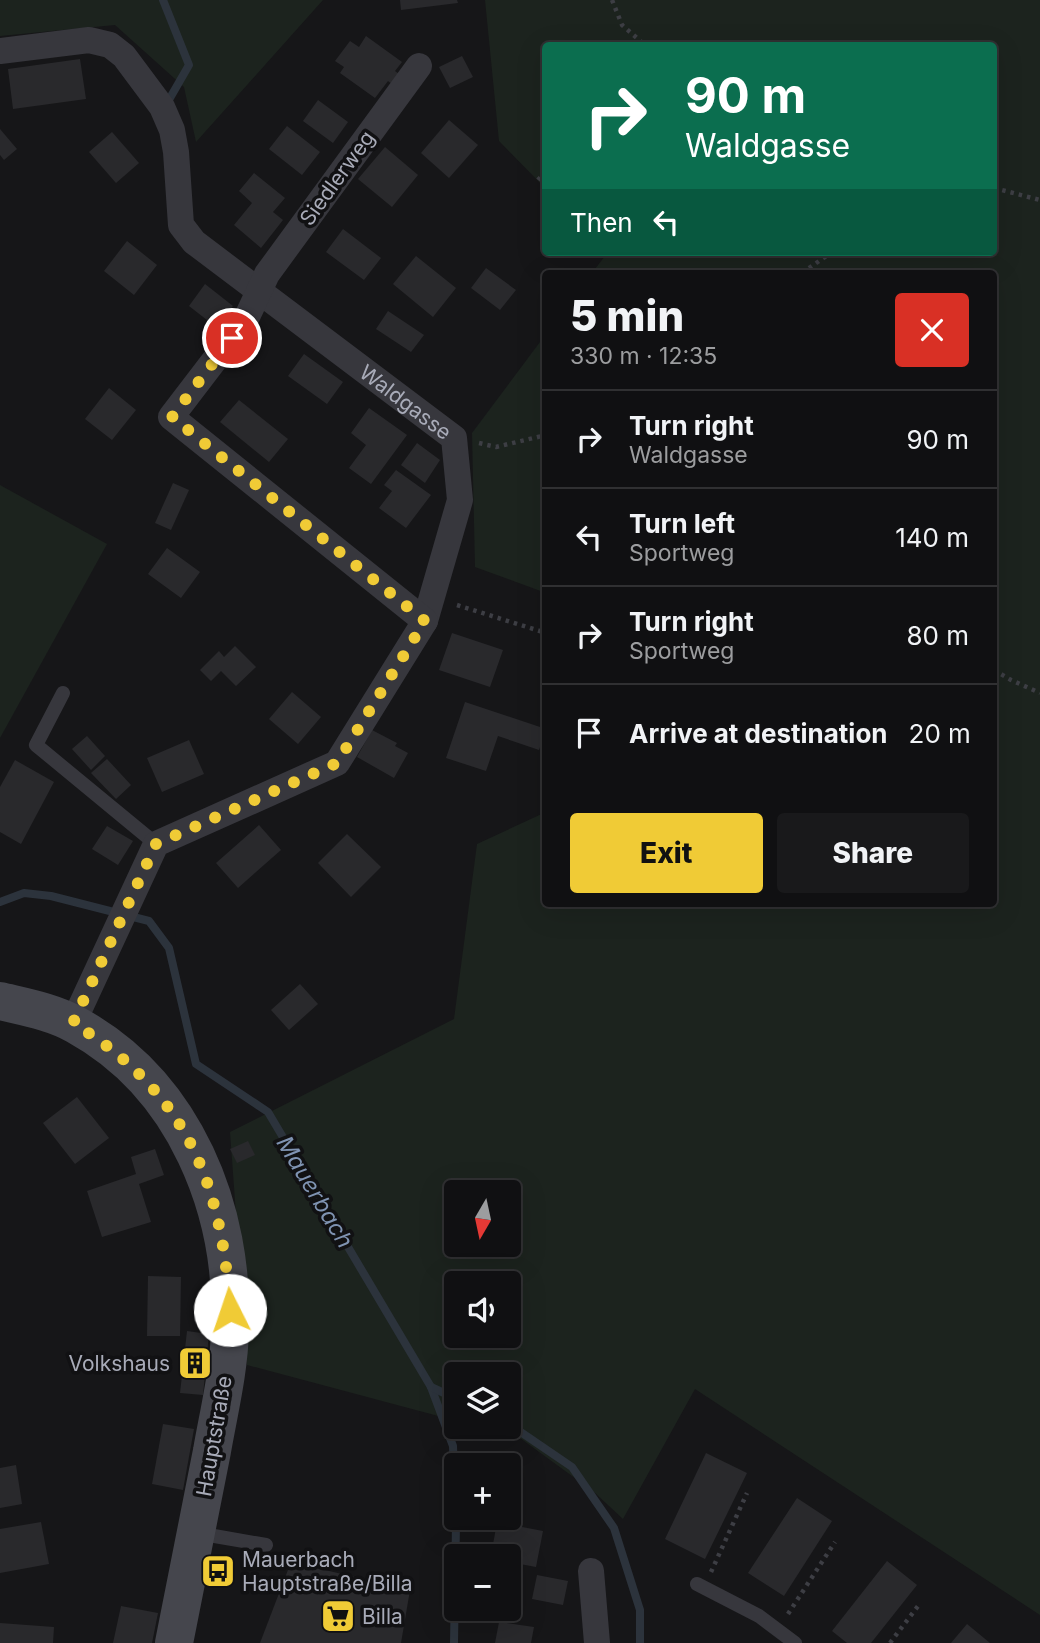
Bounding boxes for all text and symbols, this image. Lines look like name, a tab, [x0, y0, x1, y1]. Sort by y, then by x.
text: 90 m	[685, 66, 806, 125]
icon: right	[570, 70, 661, 161]
street label: Siedlerweg	[294, 126, 380, 230]
text: Waldgasse	[685, 126, 850, 165]
icon: left	[647, 203, 685, 241]
text: Then	[570, 207, 633, 238]
text: 5 min	[570, 290, 684, 341]
button: close	[895, 293, 969, 367]
pin	[202, 308, 262, 368]
icon: arrive	[213, 319, 251, 357]
text: 330 m · 12:35	[570, 342, 717, 370]
street label: Waldgasse	[355, 359, 457, 444]
text: Turn right	[629, 410, 754, 441]
icon: right	[570, 420, 608, 458]
text: 90 m	[906, 424, 969, 455]
text: Waldgasse	[629, 441, 748, 469]
text: Turn left	[629, 508, 735, 539]
icon: left	[570, 518, 608, 556]
text: 140 m	[895, 522, 969, 553]
text: Sportweg	[629, 539, 734, 567]
text: Turn right	[629, 606, 754, 637]
icon: right	[570, 616, 608, 654]
text: 80 m	[906, 620, 969, 651]
text: Sportweg	[629, 637, 734, 665]
icon: arrive	[570, 714, 608, 752]
text: Arrive at destination	[629, 718, 888, 749]
text: 20 m	[909, 718, 971, 749]
button: Exit	[570, 813, 763, 893]
button: Share	[777, 813, 969, 893]
water label: Mauerbach	[271, 1131, 359, 1253]
north arrow	[444, 1180, 522, 1256]
map controls	[444, 1180, 521, 1621]
button: sound	[444, 1271, 521, 1348]
position arrow	[193, 1273, 267, 1347]
building icon: Volkshaus	[176, 1344, 214, 1382]
place label: Volkshaus	[69, 1351, 170, 1376]
button: layers	[444, 1362, 521, 1439]
street label: Hauptstraße	[191, 1374, 237, 1498]
button: +	[444, 1453, 521, 1530]
button: −	[444, 1544, 521, 1621]
place label: Mauerbach Hauptstraße/Billa	[242, 1547, 413, 1596]
bus stop icon: Mauerbach Hauptstraße/Billa	[199, 1552, 237, 1590]
supermarket icon: Billa	[319, 1597, 357, 1635]
place label: Billa	[362, 1604, 403, 1629]

